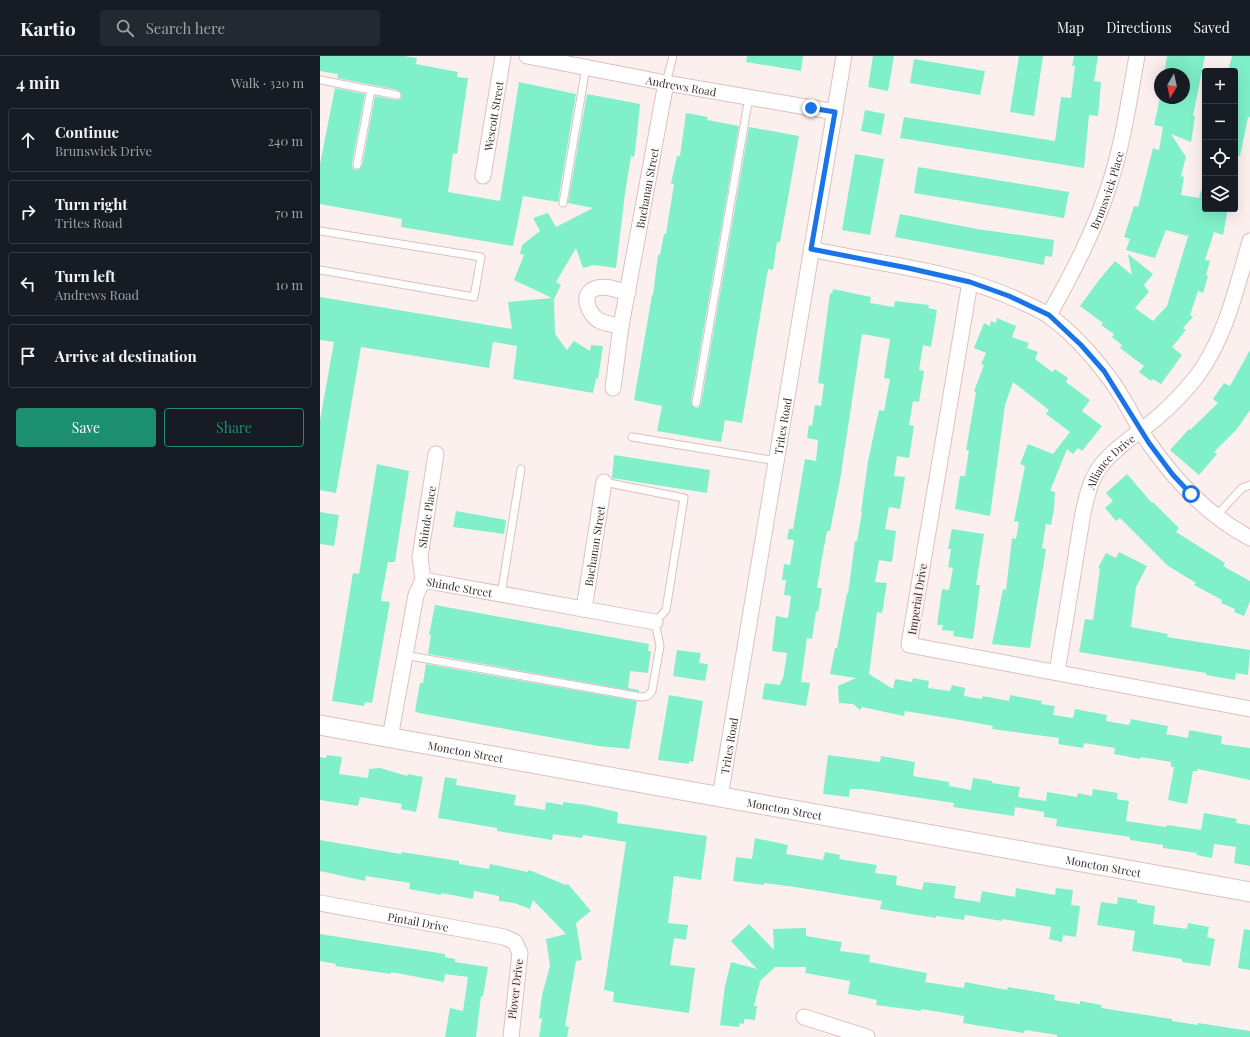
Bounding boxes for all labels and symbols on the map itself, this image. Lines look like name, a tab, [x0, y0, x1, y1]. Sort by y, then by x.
north arrow	[1154, 68, 1190, 104]
street label: Andrews Road	[644, 72, 718, 99]
street label: Wescott Street	[480, 80, 506, 153]
route end	[802, 99, 820, 117]
street label: Buchanan Street	[632, 146, 661, 229]
street label: Brunswick Place	[1086, 149, 1126, 231]
street label: Trites Road	[770, 396, 794, 456]
street label: Alliance Drive	[1082, 430, 1138, 492]
street label: Shinde Place	[414, 484, 439, 549]
route start	[1182, 485, 1200, 503]
street label: Buchanan Street	[580, 504, 608, 587]
street label: Imperial Drive	[904, 562, 930, 636]
street label: Shinde Street	[425, 573, 494, 600]
street label: Trites Road	[716, 716, 741, 775]
street label: Moncton Street	[427, 737, 505, 765]
street label: Moncton Street	[746, 794, 824, 823]
street label: Moncton Street	[1065, 852, 1142, 880]
street label: Pintail Drive	[387, 908, 450, 934]
street label: Plover Drive	[504, 958, 526, 1020]

